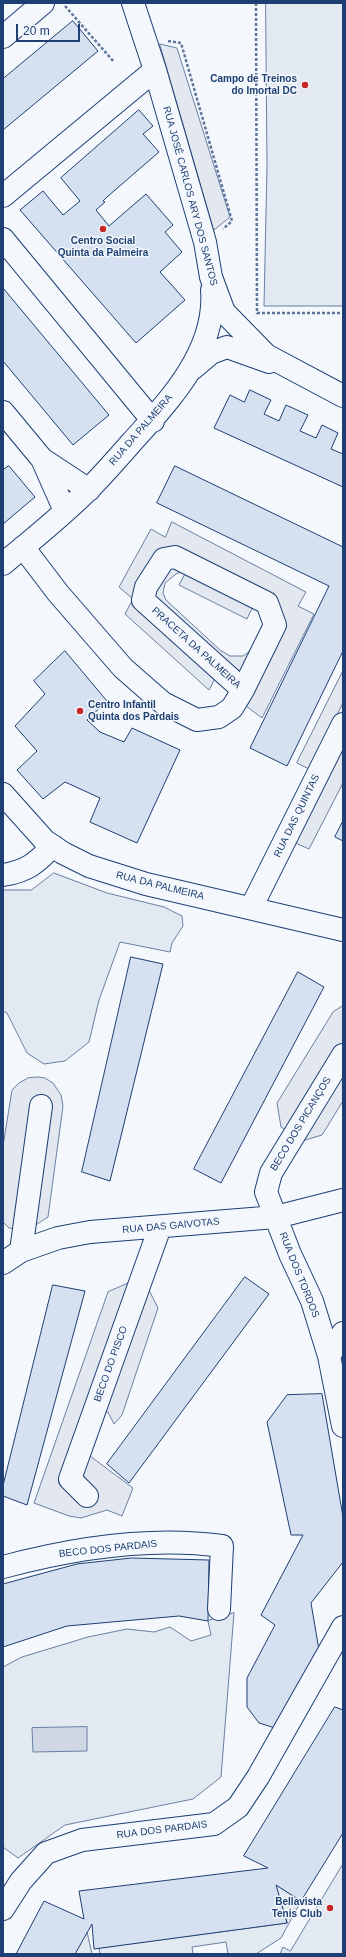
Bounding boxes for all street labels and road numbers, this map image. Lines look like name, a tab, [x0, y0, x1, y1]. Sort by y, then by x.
street label: RUA JOSÉ CARLOS ARY DOS SANTOS	[160, 105, 220, 287]
street label: RUA DA PALMEIRA	[107, 392, 175, 468]
street label: PRACETA DA PALMEIRA	[149, 605, 243, 691]
street label: RUA DAS QUINTAS	[272, 773, 322, 859]
street label: RUA DA PALMEIRA	[115, 869, 205, 903]
street label: BECO DOS PICANÇOS	[268, 1075, 334, 1173]
street label: RUA DAS GAIVOTAS	[122, 1216, 220, 1236]
street label: RUA DOS TORDOS	[276, 1231, 322, 1319]
street label: BECO DO PISCO	[92, 1324, 130, 1404]
street label: BECO DOS PARDAIS	[58, 1538, 158, 1560]
street label: RUA DOS PARDAIS	[116, 1818, 208, 1842]

